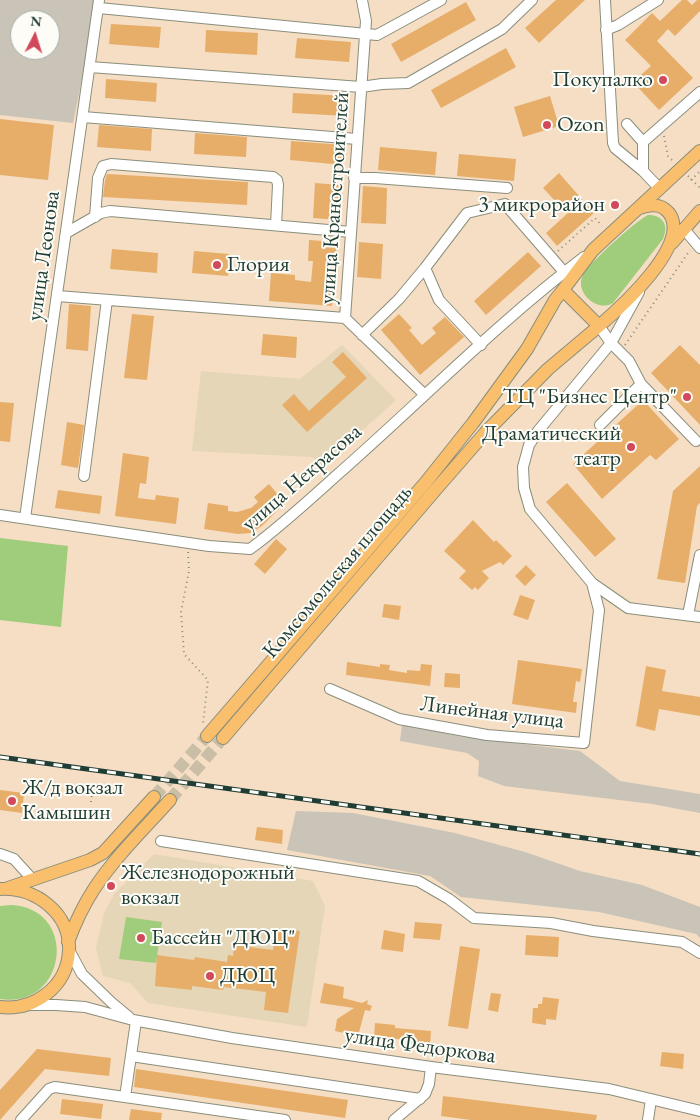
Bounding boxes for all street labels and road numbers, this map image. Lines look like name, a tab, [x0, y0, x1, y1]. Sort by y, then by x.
street label: улица Краностроителей	[314, 91, 356, 305]
street label: улица Леонова	[22, 189, 66, 323]
street label: улица Некрасова	[237, 419, 367, 537]
street label: Комсомольская площадь	[258, 480, 418, 664]
street label: Линейная улица	[419, 691, 565, 735]
street label: улица Федоркова	[343, 1022, 497, 1070]

